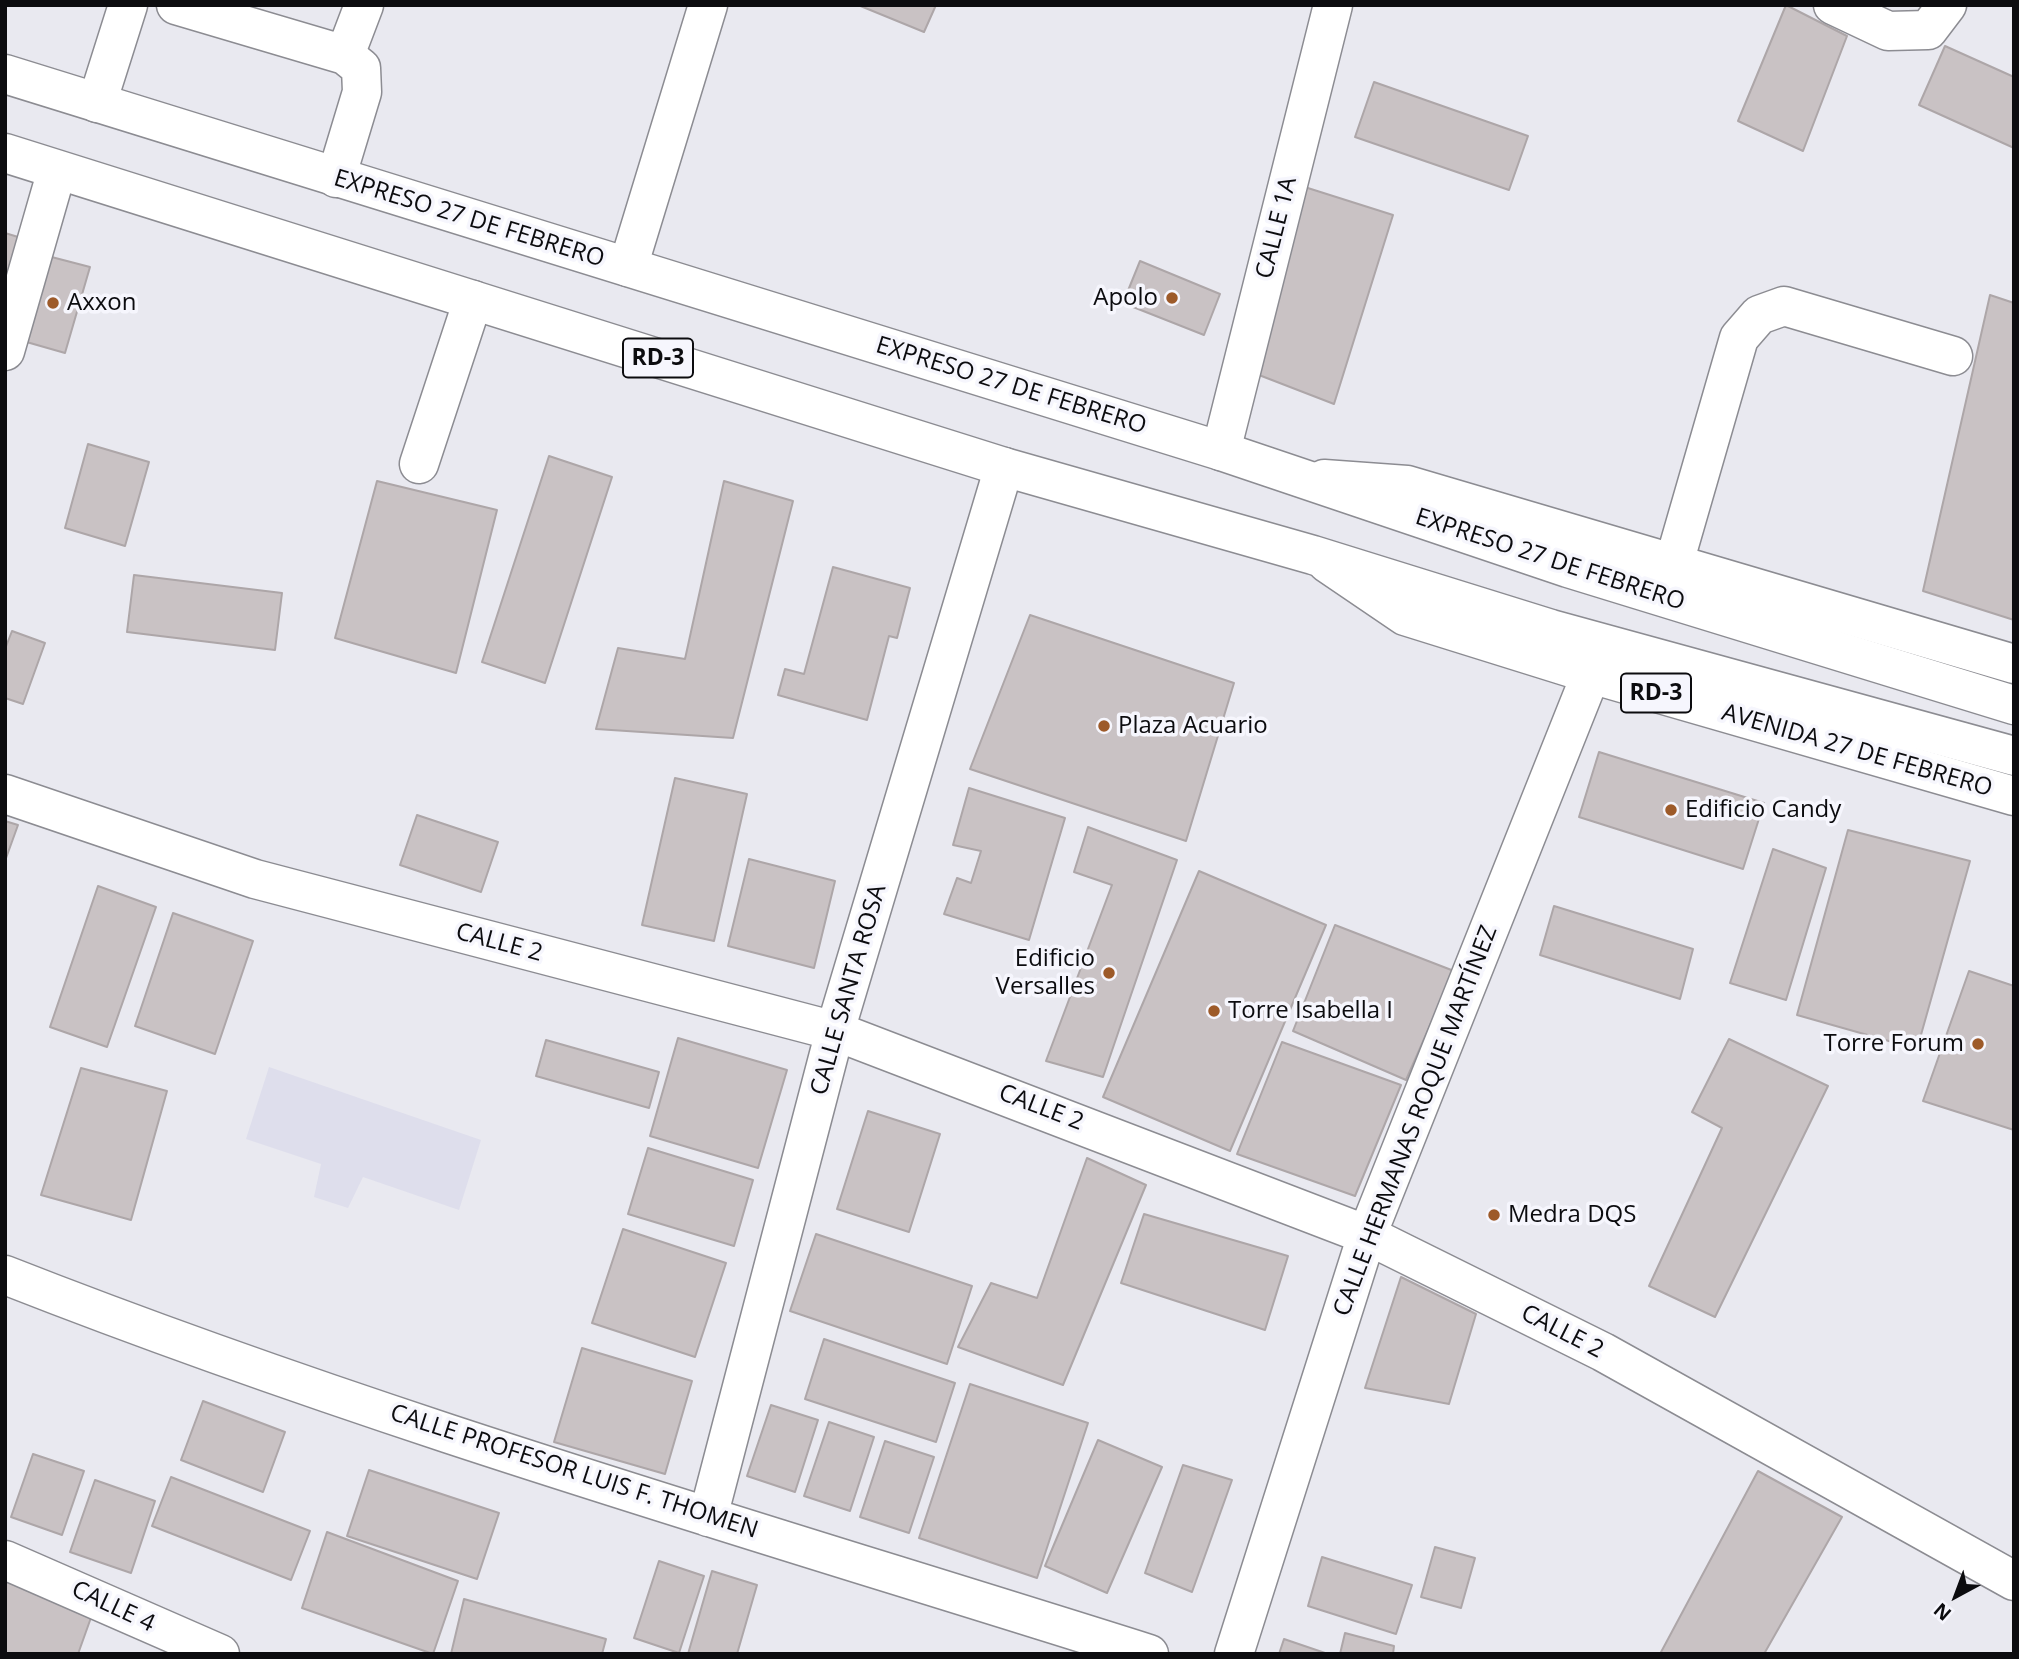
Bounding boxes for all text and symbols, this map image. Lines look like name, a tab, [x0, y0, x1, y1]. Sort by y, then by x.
street label: EXPRESO 27 DE FEBRERO	[330, 164, 608, 274]
street label: CALLE 1A	[1250, 174, 1304, 282]
place label: Apolo	[1093, 284, 1158, 312]
place label: Axxon	[67, 289, 136, 317]
marker: Apolo	[1164, 290, 1180, 306]
marker: Axxon	[45, 295, 61, 311]
street label: EXPRESO 27 DE FEBRERO	[872, 331, 1150, 441]
road number: RD-3	[623, 338, 693, 378]
street label: EXPRESO 27 DE FEBRERO	[1412, 503, 1688, 617]
road number: RD-3	[1621, 674, 1691, 712]
street label: AVENIDA 27 DE FEBRERO	[1718, 699, 1996, 803]
place label: Plaza Acuario	[1118, 712, 1268, 740]
marker: Plaza Acuario	[1096, 718, 1112, 734]
place label: Edificio Candy	[1685, 796, 1841, 824]
marker: Edificio Candy	[1663, 802, 1679, 818]
street label: CALLE SANTA ROSA	[805, 881, 893, 1099]
street label: CALLE 2	[452, 918, 546, 968]
street label: CALLE HERMANAS ROQUE MARTÍNEZ	[1328, 922, 1504, 1320]
place label: Edificio Versalles	[996, 945, 1095, 1001]
marker: Edificio Versalles	[1101, 965, 1117, 981]
place label: Torre Isabella I	[1228, 997, 1393, 1025]
marker: Torre Isabella I	[1206, 1003, 1222, 1019]
place label: Torre Forum	[1823, 1030, 1964, 1058]
marker: Torre Forum	[1970, 1036, 1986, 1052]
street label: CALLE 2	[994, 1079, 1088, 1137]
place label: Medra DQS	[1508, 1201, 1636, 1229]
marker: Medra DQS	[1486, 1207, 1502, 1223]
street label: CALLE 2	[1516, 1299, 1608, 1365]
street label: CALLE PROFESOR LUIS F. THOMEN	[386, 1399, 762, 1545]
north arrow	[1921, 1561, 1991, 1631]
street label: CALLE 4	[67, 1575, 159, 1639]
text: N	[1928, 1597, 1957, 1627]

